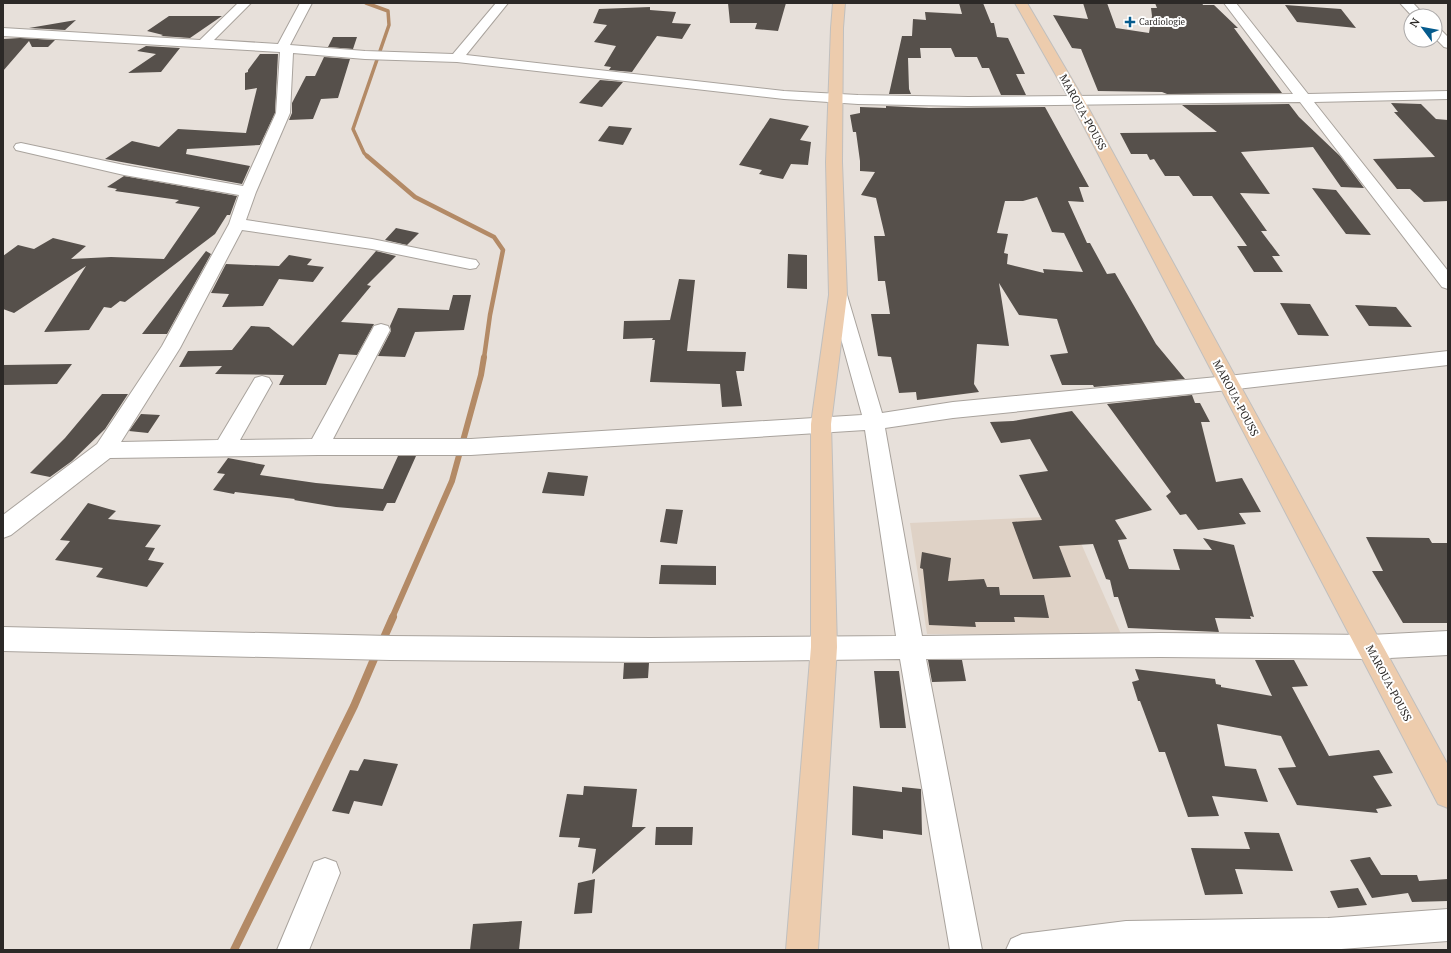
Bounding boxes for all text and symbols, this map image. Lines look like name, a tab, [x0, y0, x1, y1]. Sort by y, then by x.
north arrow	[1403, 8, 1443, 48]
text: N	[1406, 15, 1423, 30]
marker: Cardiologie	[1124, 16, 1136, 28]
place label: Cardiologie	[1139, 16, 1186, 28]
street label: MAROUA-POUSS	[1056, 72, 1110, 153]
street label: MAROUA-POUSS	[1210, 357, 1262, 439]
street label: MAROUA-POUSS	[1363, 642, 1415, 724]

